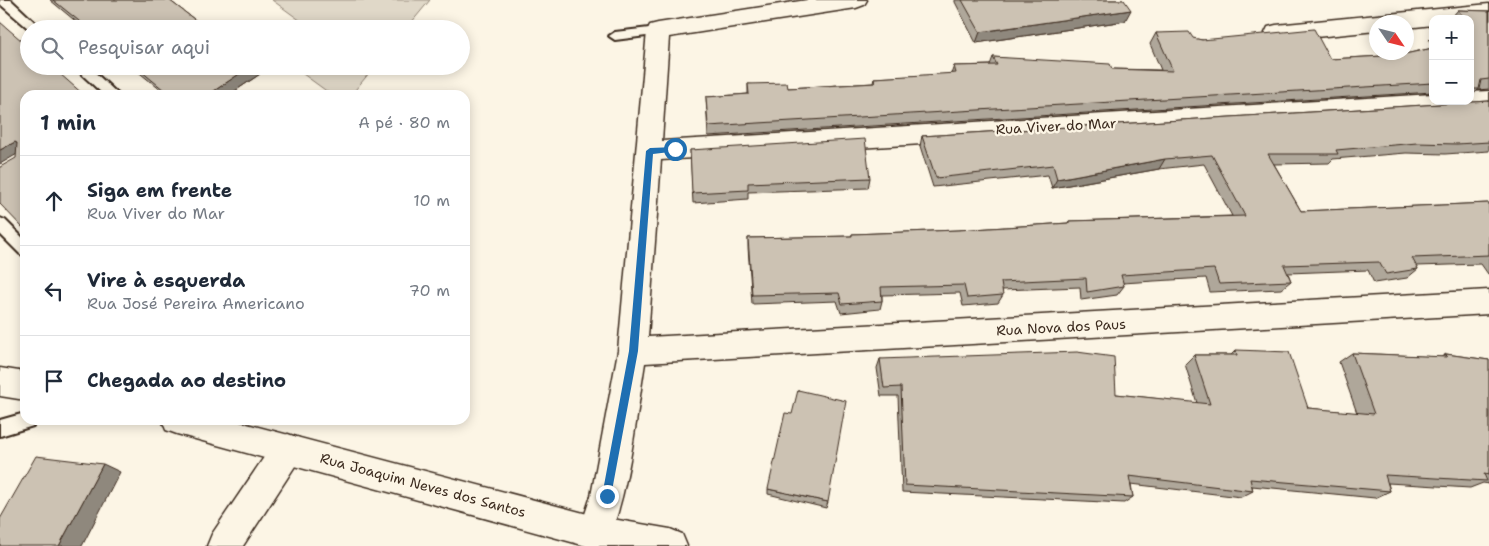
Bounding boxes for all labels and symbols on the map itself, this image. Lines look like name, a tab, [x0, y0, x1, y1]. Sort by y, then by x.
north arrow	[1369, 15, 1414, 60]
street label: Rua Viver do Mar	[995, 114, 1117, 138]
route start	[664, 138, 687, 161]
street label: Rua Nova dos Paus	[996, 315, 1126, 339]
street label: Rua Joaquim Neves dos Santos	[318, 449, 528, 521]
route end	[596, 485, 619, 508]

